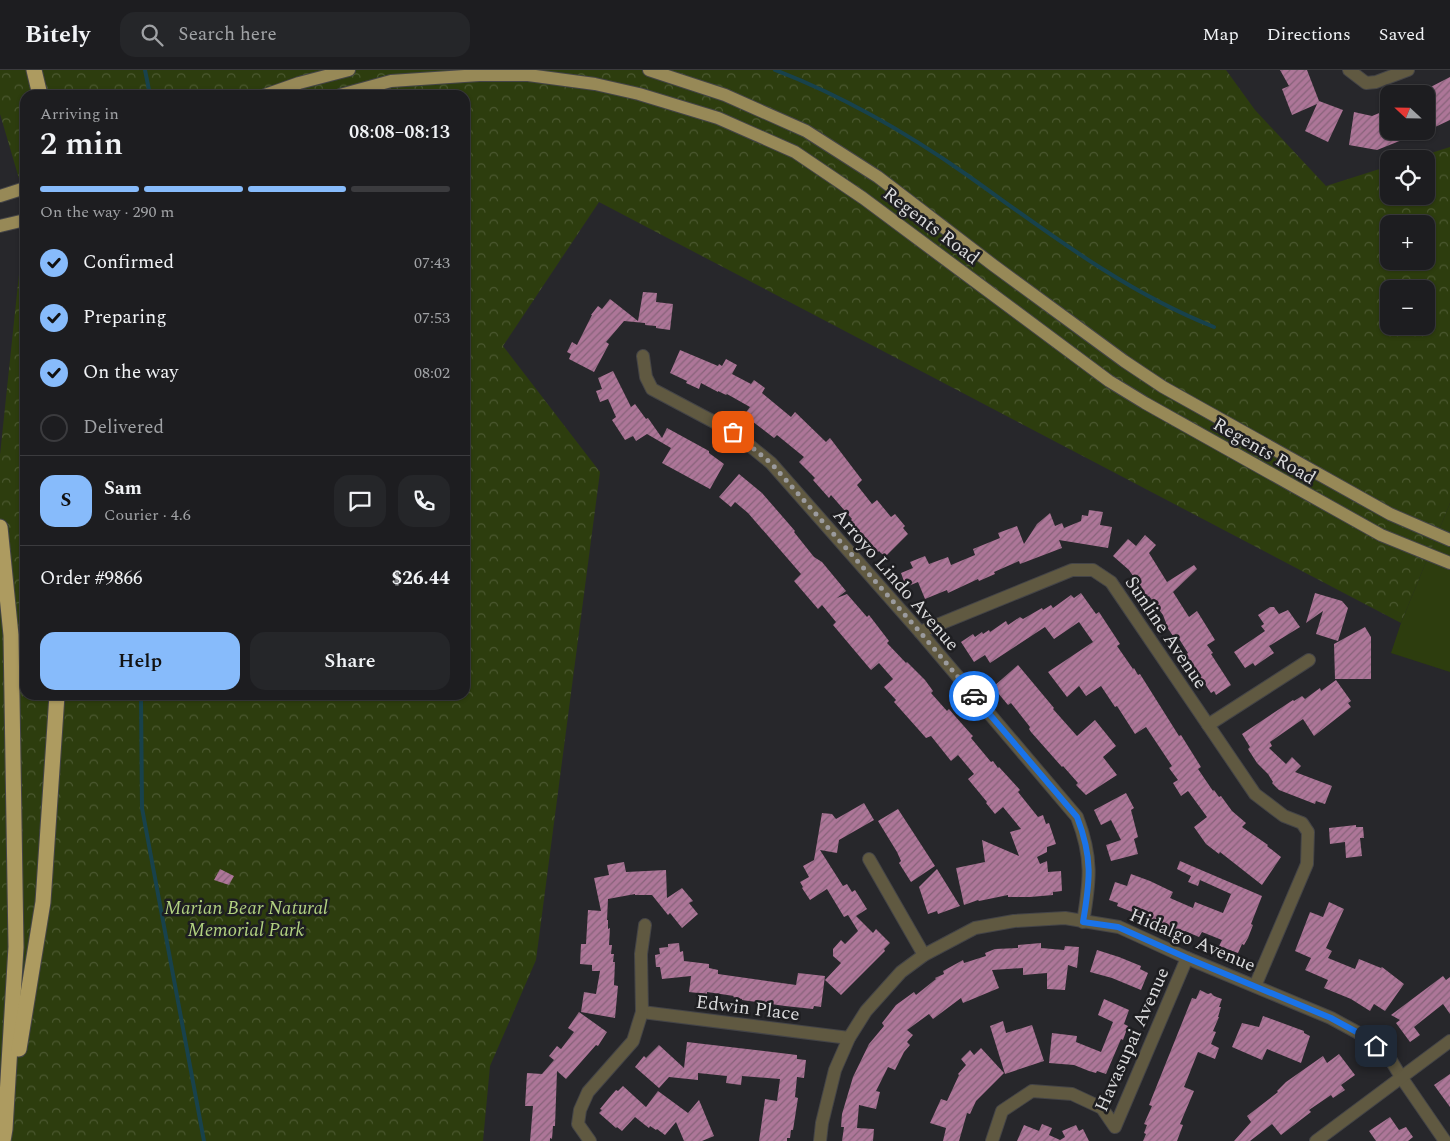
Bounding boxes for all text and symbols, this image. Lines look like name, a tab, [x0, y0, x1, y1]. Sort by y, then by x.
search box	[120, 12, 470, 57]
text: Bitely	[25, 17, 90, 53]
text: Search here	[178, 20, 277, 49]
icon: search	[138, 21, 166, 49]
text: Map	[1203, 21, 1239, 48]
text: Directions	[1267, 21, 1351, 48]
text: Saved	[1379, 21, 1425, 48]
north arrow	[1380, 85, 1435, 140]
map controls	[1380, 85, 1435, 335]
text: Arriving in	[40, 102, 119, 126]
text: 08:08–08:13	[349, 118, 450, 147]
text: 2 min	[40, 120, 123, 169]
button: locate	[1380, 150, 1435, 205]
street label: Regents Road	[877, 180, 986, 272]
text: On the way · 290 m	[40, 200, 174, 224]
button: +	[1380, 215, 1435, 270]
text: Confirmed	[83, 248, 174, 277]
icon: check	[40, 249, 68, 277]
text: 07:43	[414, 251, 450, 275]
button: −	[1380, 280, 1435, 335]
text: Preparing	[83, 303, 167, 332]
icon: check	[40, 304, 68, 332]
text: 07:53	[414, 306, 450, 330]
text: On the way	[83, 358, 179, 387]
icon: check	[40, 359, 68, 387]
text: 08:02	[414, 361, 450, 385]
street label: Regents Road	[1207, 410, 1321, 493]
pin	[712, 411, 754, 453]
text: Delivered	[83, 413, 164, 442]
icon: bag	[719, 418, 747, 446]
text: Sam	[104, 474, 142, 503]
button: chat	[334, 475, 386, 527]
button: phone	[398, 475, 450, 527]
text: S	[61, 486, 71, 515]
street label: Arroyo Lindo Avenue	[826, 502, 966, 658]
text: Courier · 4.6	[104, 503, 191, 527]
text: Order #9866	[40, 564, 143, 593]
text: $26.44	[392, 564, 450, 593]
street label: Sunline Avenue	[1117, 570, 1214, 695]
button: Help	[40, 632, 240, 690]
button: Share	[250, 632, 450, 690]
courier	[949, 671, 999, 721]
icon: car	[960, 682, 988, 710]
park label: Marian Bear Natural Memorial Park	[164, 894, 328, 945]
street label: Hidalgo Avenue	[1125, 901, 1260, 980]
street label: Havasupai Avenue	[1087, 963, 1177, 1117]
street label: Edwin Place	[694, 988, 801, 1029]
pin	[1355, 1025, 1397, 1067]
icon: home	[1362, 1032, 1390, 1060]

